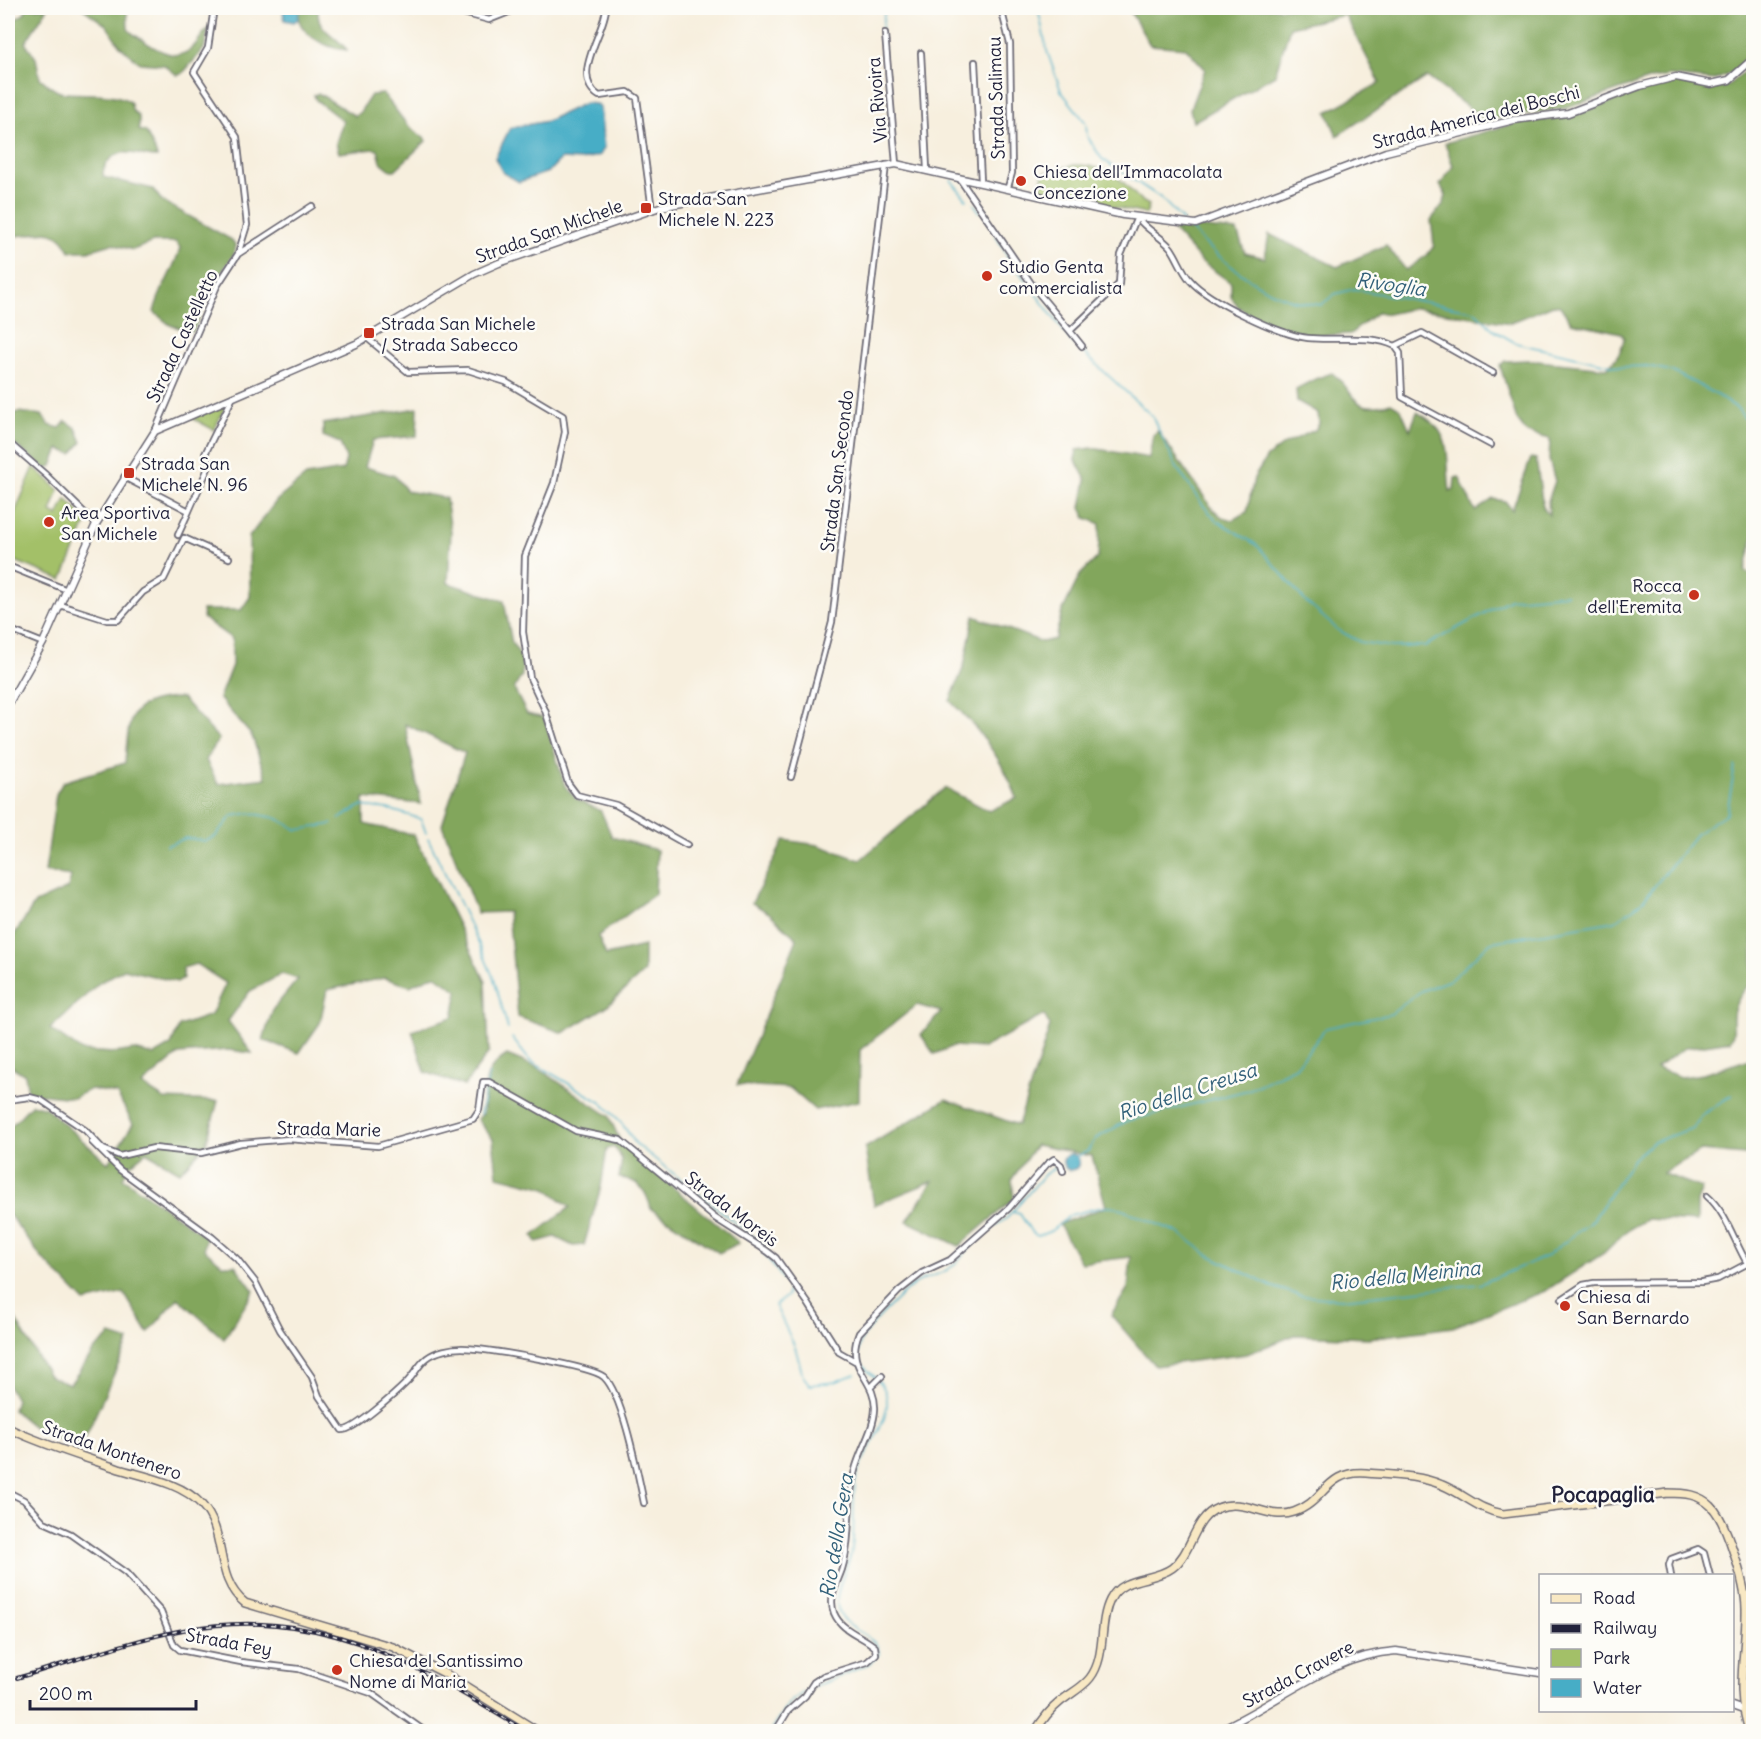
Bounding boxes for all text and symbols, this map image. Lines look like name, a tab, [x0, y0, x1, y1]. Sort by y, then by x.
street label: Strada Salimau	[982, 36, 1010, 160]
street label: Via Rivoira	[862, 56, 892, 144]
street label: Strada America dei Boschi	[1370, 80, 1582, 154]
place label: Chiesa dell′Immacolata Concezione	[1033, 160, 1223, 204]
marker: Chiesa dell′Immacolata Concezione	[1014, 174, 1028, 188]
place label: Strada San Michele N. 223	[658, 187, 774, 231]
street label: Strada San Michele	[472, 194, 626, 268]
marker: Strada San Michele N. 223	[639, 201, 653, 215]
place label: Studio Genta commercialista	[999, 255, 1123, 299]
street label: Strada Castelletto	[141, 266, 223, 406]
water label: Rivoglia	[1355, 267, 1429, 301]
marker: Studio Genta commercialista	[980, 269, 994, 283]
place label: Strada San Michele / Strada Sabecco	[381, 312, 536, 356]
marker: Strada San Michele / Strada Sabecco	[362, 326, 376, 340]
street label: Strada San Secondo	[816, 389, 858, 553]
place label: Strada San Michele N. 96	[141, 452, 248, 496]
marker: Strada San Michele N. 96	[122, 466, 136, 480]
place label: Area Sportiva San Michele	[61, 501, 170, 545]
marker: Area Sportiva San Michele	[42, 515, 56, 529]
place label: Rocca dell'Eremita	[1587, 574, 1682, 618]
marker: Rocca dell'Eremita	[1687, 588, 1701, 602]
water label: Rio della Creusa	[1114, 1056, 1261, 1125]
street label: Strada Marie	[277, 1117, 381, 1141]
street label: Strada Moreis	[681, 1166, 783, 1252]
water label: Rio della Meinina	[1329, 1255, 1483, 1295]
place label: Chiesa di San Bernardo	[1577, 1285, 1689, 1329]
marker: Chiesa di San Bernardo	[1558, 1299, 1572, 1313]
street label: Strada Montenero	[39, 1415, 185, 1485]
water label: Rio della Gera	[814, 1471, 858, 1600]
district label: Pocapaglia	[1551, 1481, 1655, 1508]
legend	[1539, 1574, 1734, 1712]
text: Road	[1593, 1586, 1636, 1609]
text: Railway	[1593, 1616, 1657, 1639]
street label: Strada Fey	[184, 1623, 274, 1661]
street label: Strada Cravere	[1239, 1635, 1357, 1713]
text: Park	[1593, 1646, 1630, 1669]
place label: Chiesa del Santissimo Nome di Maria	[349, 1649, 523, 1693]
marker: Chiesa del Santissimo Nome di Maria	[330, 1663, 344, 1677]
scale bar	[30, 1673, 196, 1711]
text: Water	[1593, 1676, 1643, 1699]
text: 200 m	[39, 1682, 93, 1705]

